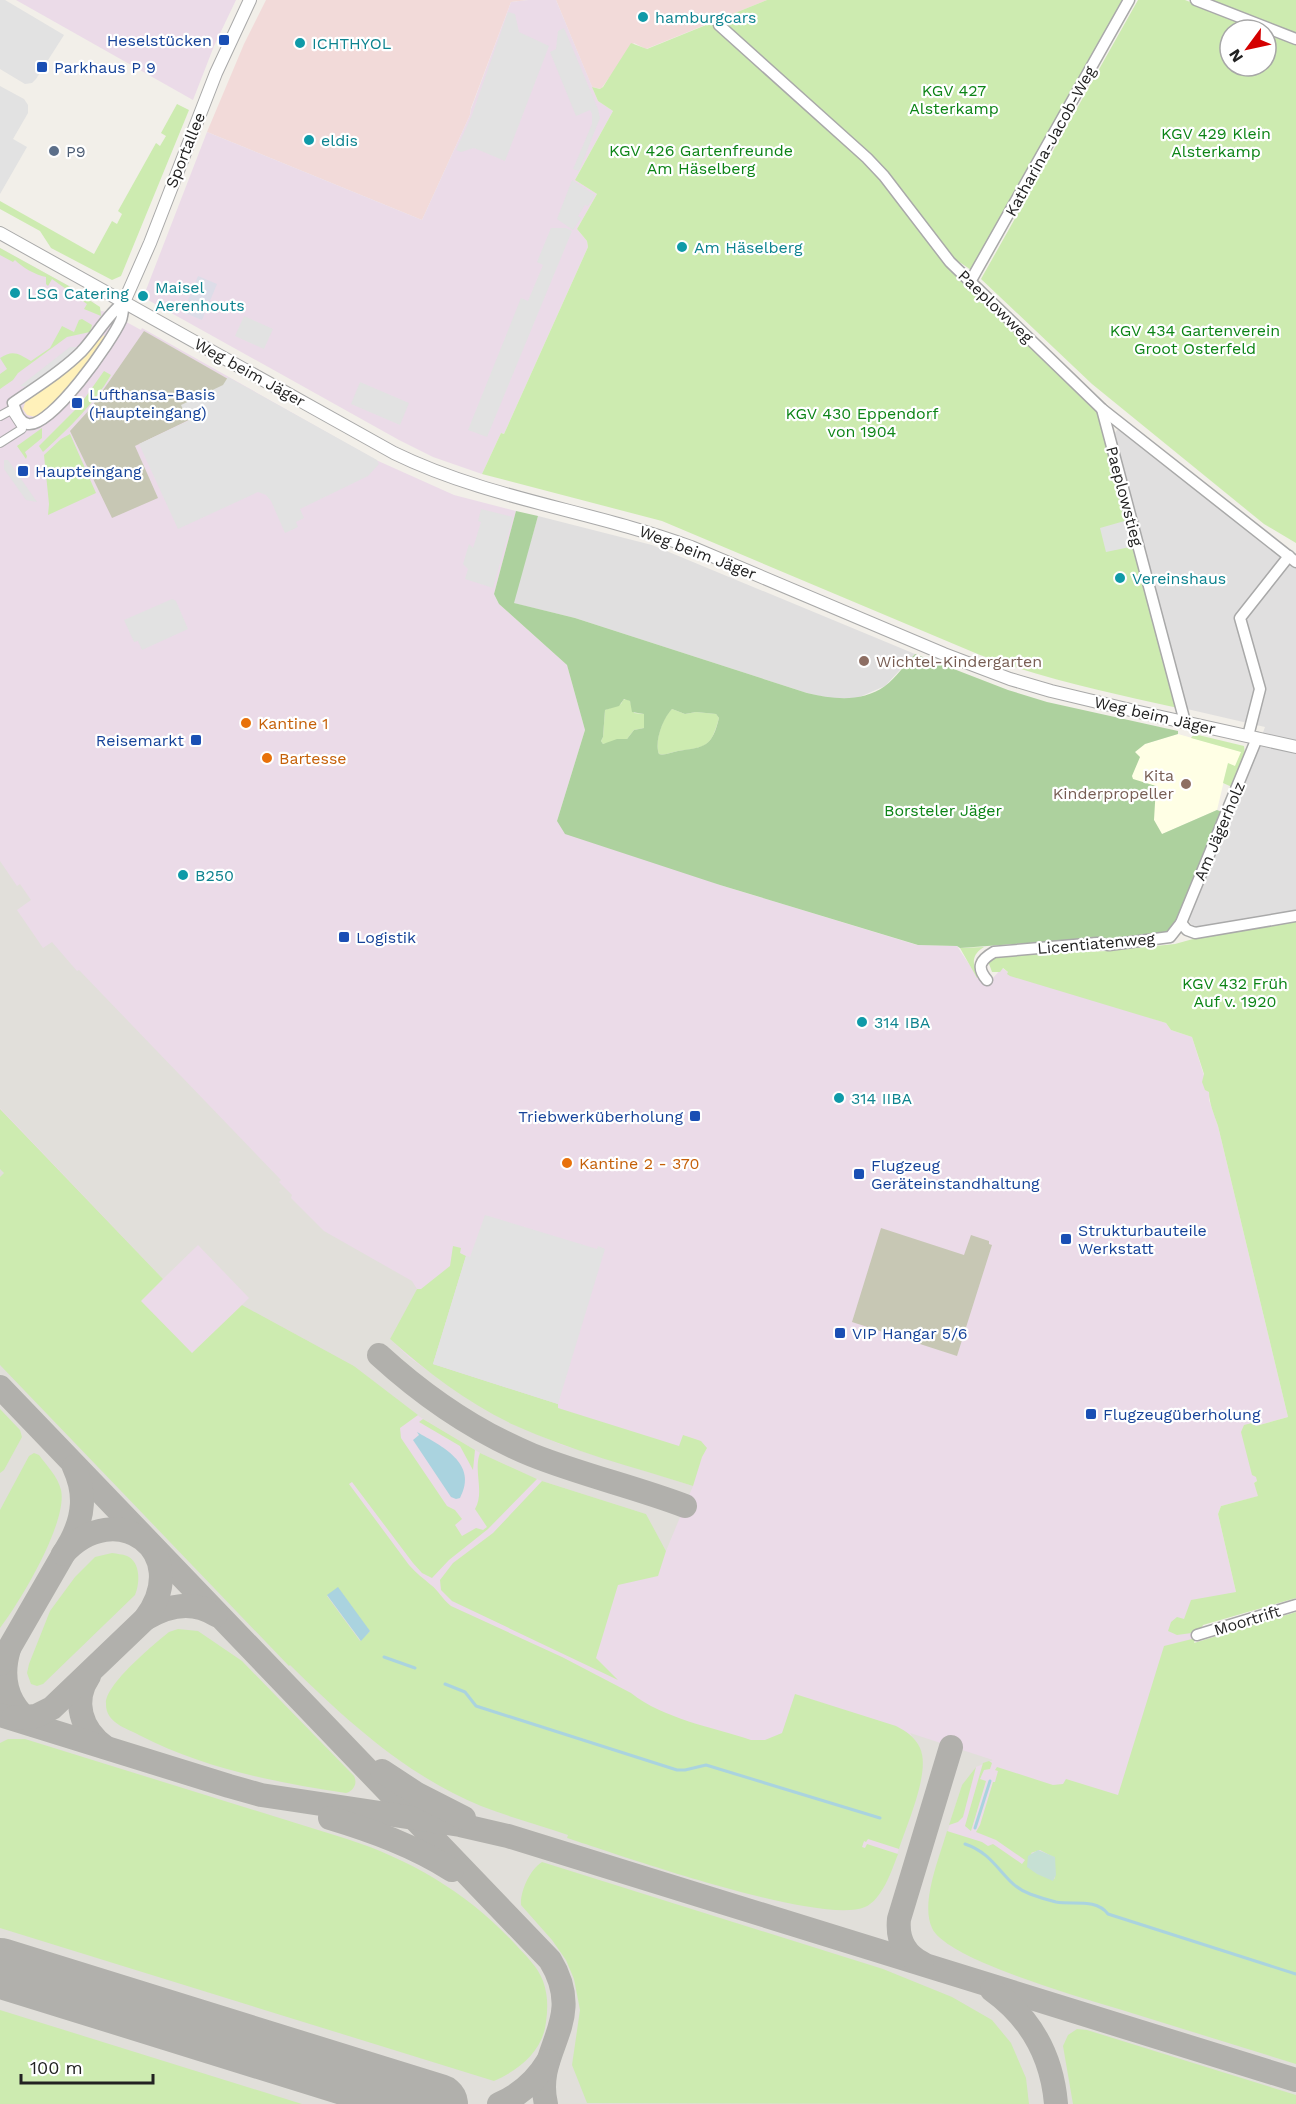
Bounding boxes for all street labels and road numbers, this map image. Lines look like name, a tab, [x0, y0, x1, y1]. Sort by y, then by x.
street label: Katharina-Jacob-Weg	[1001, 62, 1100, 220]
street label: Sportallee	[162, 110, 209, 191]
street label: Paeplowweg	[954, 266, 1037, 347]
street label: Weg beim Jäger	[191, 334, 309, 411]
street label: Paeplowstieg	[1102, 444, 1147, 549]
street label: Weg beim Jäger	[637, 521, 760, 584]
street label: Weg beim Jäger	[1092, 692, 1218, 739]
street label: Am Jägerholz	[1190, 779, 1249, 884]
street label: Licentiatenweg	[1036, 929, 1156, 958]
street label: Moortrift	[1212, 1601, 1283, 1640]

